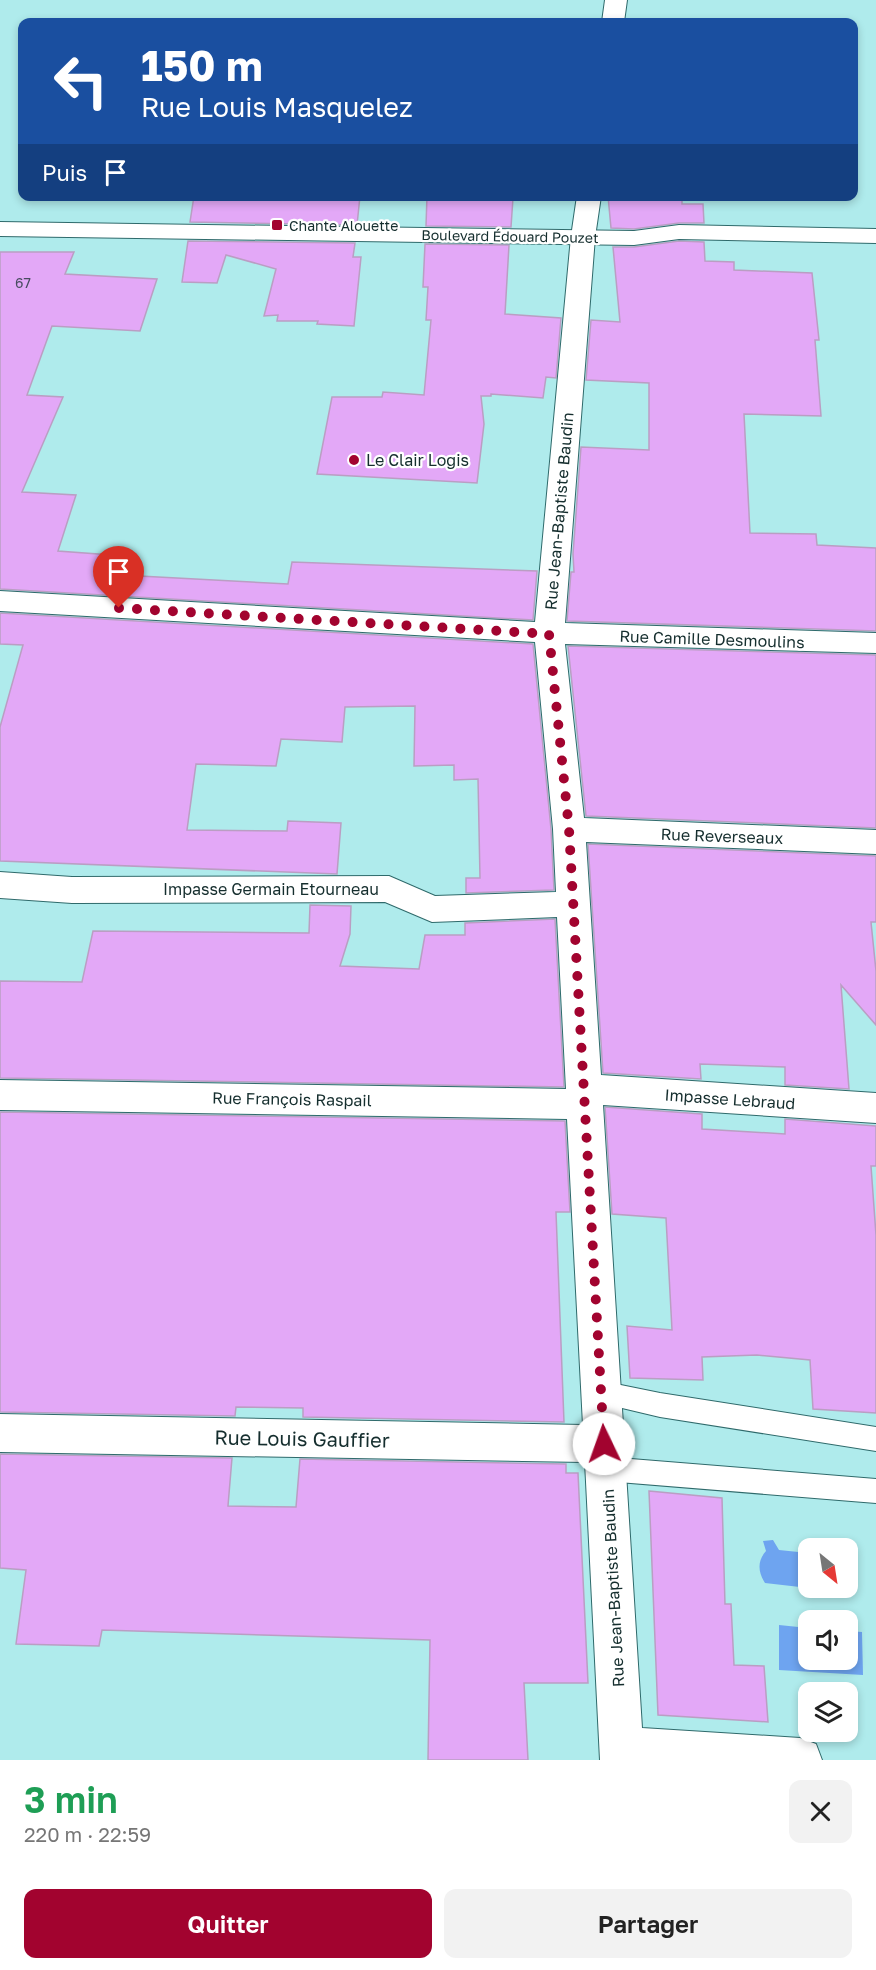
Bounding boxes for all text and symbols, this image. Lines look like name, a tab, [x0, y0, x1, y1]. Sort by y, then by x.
text: 150 m	[141, 40, 263, 90]
icon: left	[42, 42, 120, 120]
text: Rue Louis Masquelez	[141, 91, 413, 123]
icon: arrive	[99, 156, 132, 189]
text: Puis	[42, 159, 87, 186]
place label: Chante Alouette	[289, 217, 398, 234]
marker: Chante Alouette	[270, 218, 284, 232]
street label: Boulevard Édouard Pouzet	[421, 226, 599, 246]
house number: 67	[15, 274, 31, 291]
street label: Rue Jean-Baptiste Baudin	[540, 411, 578, 611]
place label: Le Clair Logis	[366, 450, 469, 470]
marker: Le Clair Logis	[347, 453, 361, 467]
pin	[93, 546, 144, 608]
icon: arrive	[102, 555, 135, 588]
street label: Rue Camille Desmoulins	[619, 626, 805, 652]
street label: Rue Reverseaux	[660, 824, 784, 848]
street label: Impasse Germain Etourneau	[163, 879, 379, 899]
street label: Impasse Lebraud	[664, 1084, 796, 1114]
street label: Rue François Raspail	[212, 1088, 372, 1110]
position arrow	[572, 1412, 636, 1476]
street label: Rue Louis Gauffier	[214, 1424, 390, 1452]
street label: Rue Jean-Baptiste Baudin	[598, 1488, 628, 1688]
north arrow	[798, 1538, 858, 1598]
map controls	[798, 1538, 858, 1742]
button: sound	[798, 1610, 858, 1670]
button: layers	[798, 1682, 858, 1742]
text: 3 min	[24, 1778, 118, 1821]
button: close	[789, 1780, 852, 1843]
text: 220 m · 22:59	[24, 1822, 151, 1846]
button: Quitter	[24, 1889, 432, 1958]
button: Partager	[444, 1889, 852, 1958]

